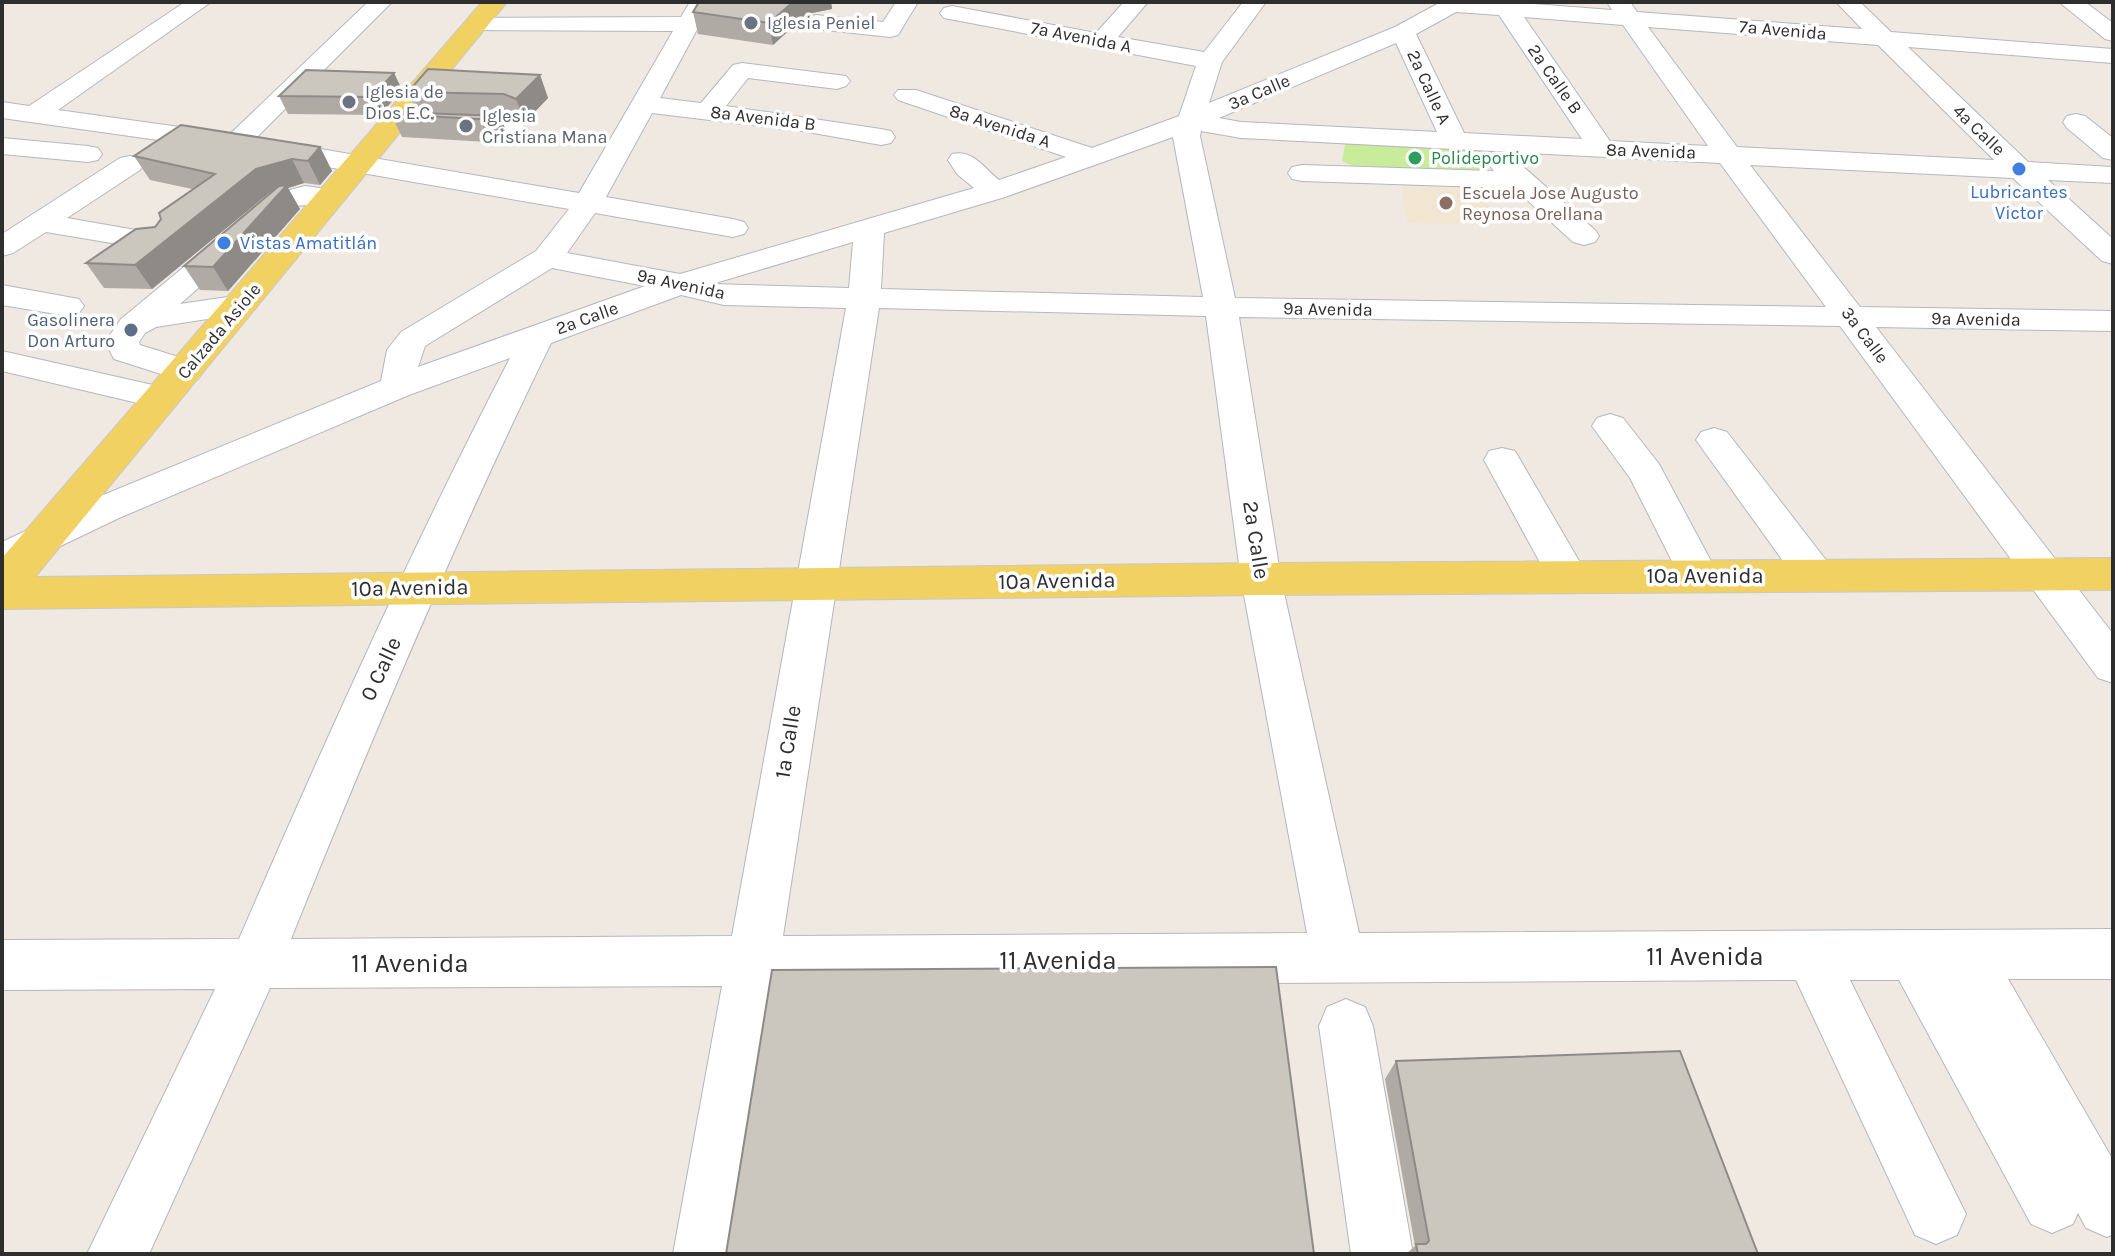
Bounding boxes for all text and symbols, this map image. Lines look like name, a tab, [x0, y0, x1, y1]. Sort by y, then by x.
place label: Iglesia Peniel	[767, 12, 875, 34]
marker: Iglesia Peniel	[742, 14, 760, 32]
street label: 7a Avenida	[1738, 15, 1828, 45]
street label: 7a Avenida A	[1029, 16, 1133, 58]
street label: 2a Calle B	[1523, 40, 1587, 118]
street label: 2a Calle A	[1402, 46, 1456, 128]
street label: 3a Calle	[1225, 69, 1293, 115]
place label: Iglesia de Dios E.C.	[365, 81, 443, 124]
marker: Iglesia de Dios E.C.	[340, 93, 358, 111]
street label: 8a Avenida A	[947, 99, 1053, 153]
street label: 4a Calle	[1948, 100, 2010, 160]
street label: 8a Avenida B	[709, 101, 817, 135]
place label: Iglesia Cristiana Mana	[482, 105, 607, 148]
marker: Iglesia Cristiana Mana	[457, 117, 475, 135]
street label: 8a Avenida	[1606, 138, 1696, 164]
place label: Polideportivo	[1431, 147, 1539, 169]
marker: Polideportivo	[1406, 149, 1424, 167]
marker: Lubricantes Victor	[2010, 160, 2028, 178]
place label: Lubricantes Victor	[1970, 181, 2068, 224]
place label: Escuela Jose Augusto Reynosa Orellana	[1462, 182, 1639, 225]
marker: Escuela Jose Augusto Reynosa Orellana	[1437, 194, 1455, 212]
place label: Vistas Amatitlán	[240, 232, 377, 254]
marker: Vistas Amatitlán	[215, 234, 233, 252]
street label: 9a Avenida	[635, 264, 727, 304]
street label: Calzada Asiole	[172, 279, 266, 383]
street label: 2a Calle	[553, 297, 621, 339]
street label: 9a Avenida	[1283, 297, 1373, 321]
street label: 3a Calle	[1837, 302, 1893, 368]
street label: 9a Avenida	[1931, 307, 2021, 331]
place label: Gasolinera Don Arturo	[27, 309, 115, 352]
marker: Gasolinera Don Arturo	[122, 321, 140, 339]
street label: 2a Calle	[1237, 499, 1275, 581]
street label: 10a Avenida	[1646, 563, 1764, 589]
street label: 10a Avenida	[998, 567, 1116, 595]
street label: 10a Avenida	[351, 574, 469, 602]
street label: 0 Calle	[355, 633, 407, 705]
street label: 1a Calle	[769, 704, 807, 780]
street label: 11 Avenida	[1646, 941, 1764, 972]
street label: 11 Avenida	[999, 945, 1117, 976]
street label: 11 Avenida	[351, 948, 469, 979]

